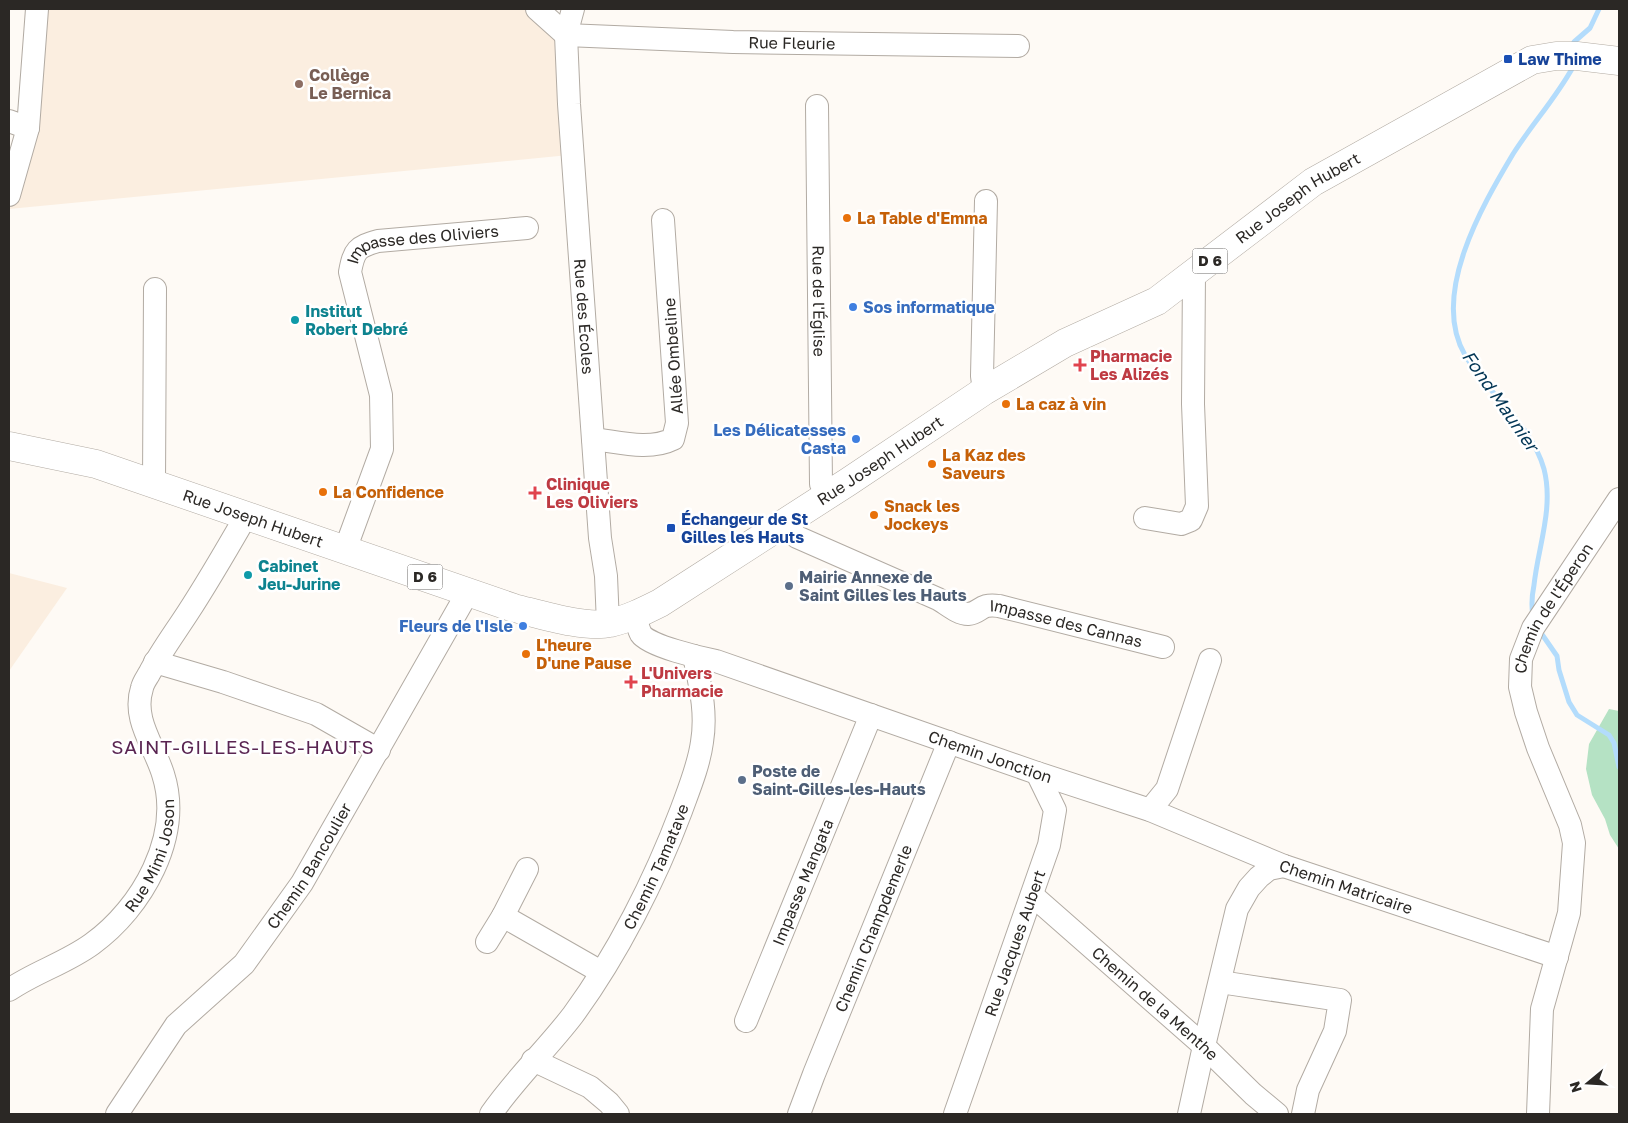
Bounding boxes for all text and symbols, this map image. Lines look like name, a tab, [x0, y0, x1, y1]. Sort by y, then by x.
street label: Rue Fleurie	[748, 32, 835, 53]
place label: Law Thime	[1518, 49, 1602, 69]
marker: Law Thime	[1502, 53, 1514, 65]
place label: Collège Le Bernica	[309, 65, 391, 103]
marker: Collège Le Bernica	[293, 78, 305, 90]
street label: Rue Joseph Hubert	[1231, 148, 1363, 248]
place label: La Table d'Emma	[857, 208, 987, 228]
marker: La Table d'Emma	[841, 212, 853, 224]
street label: Impasse des Oliviers	[342, 221, 499, 266]
street label: Rue de l'Église	[808, 245, 830, 357]
road number: D 6	[1192, 248, 1228, 274]
street label: Rue des Écoles	[570, 258, 598, 375]
street label: Allée Ombeline	[659, 297, 687, 415]
place label: Sos informatique	[863, 297, 995, 317]
place label: Institut Robert Debré	[305, 301, 408, 339]
marker: Sos informatique	[847, 301, 859, 313]
marker: Institut Robert Debré	[289, 314, 301, 326]
place label: Pharmacie Les Alizés	[1090, 346, 1172, 384]
water label: Fond Maunier	[1458, 346, 1545, 457]
marker: Pharmacie Les Alizés	[1074, 359, 1086, 371]
place label: La caz à vin	[1016, 394, 1106, 414]
marker: La caz à vin	[1000, 398, 1012, 410]
street label: Rue Joseph Hubert	[813, 411, 947, 509]
place label: Les Délicatesses Casta	[713, 420, 846, 458]
marker: Les Délicatesses Casta	[850, 433, 862, 445]
place label: La Kaz des Saveurs	[942, 445, 1026, 483]
marker: La Kaz des Saveurs	[926, 458, 938, 470]
place label: Clinique Les Oliviers	[546, 474, 638, 512]
place label: La Confidence	[333, 482, 444, 502]
street label: Rue Joseph Hubert	[180, 485, 326, 552]
marker: La Confidence	[317, 486, 329, 498]
marker: Clinique Les Oliviers	[528, 486, 542, 500]
place label: Snack les Jockeys	[884, 496, 960, 534]
place label: Échangeur de St Gilles les Hauts	[681, 509, 808, 547]
marker: Snack les Jockeys	[868, 509, 880, 521]
marker: Échangeur de St Gilles les Hauts	[665, 522, 677, 534]
street label: Chemin de l'Éperon	[1510, 539, 1597, 674]
place label: Cabinet Jeu-Jurine	[258, 556, 341, 594]
road number: D 6	[408, 564, 442, 590]
place label: Mairie Annexe de Saint Gilles les Hauts	[799, 567, 967, 605]
marker: Cabinet Jeu-Jurine	[242, 569, 254, 581]
marker: Mairie Annexe de Saint Gilles les Hauts	[783, 580, 795, 592]
street label: Impasse des Cannas	[989, 595, 1145, 652]
place label: Fleurs de l'Isle	[399, 616, 513, 636]
marker: Fleurs de l'Isle	[517, 620, 529, 632]
place label: L'heure D'une Pause	[536, 635, 632, 673]
marker: L'heure D'une Pause	[520, 648, 532, 660]
place label: L'Univers Pharmacie	[641, 663, 723, 701]
marker: L'Univers Pharmacie	[625, 676, 637, 688]
street label: Chemin Jonction	[926, 726, 1055, 787]
district label: SAINT-GILLES-LES-HAUTS	[111, 735, 375, 758]
place label: Poste de Saint-Gilles-les-Hauts	[752, 761, 926, 799]
marker: Poste de Saint-Gilles-les-Hauts	[736, 774, 748, 786]
street label: Rue Mimi Joson	[120, 799, 178, 916]
street label: Chemin Bancoulier	[262, 799, 356, 933]
street label: Chemin Tamatave	[619, 801, 693, 933]
street label: Impasse Mangata	[768, 816, 838, 949]
street label: Chemin Champdemerle	[830, 842, 916, 1015]
street label: Chemin Matricaire	[1277, 855, 1415, 918]
street label: Rue Jacques Aubert	[980, 867, 1050, 1019]
street label: Chemin de la Menthe	[1088, 942, 1222, 1064]
north arrow	[1563, 1058, 1613, 1108]
text: N	[1565, 1079, 1585, 1095]

